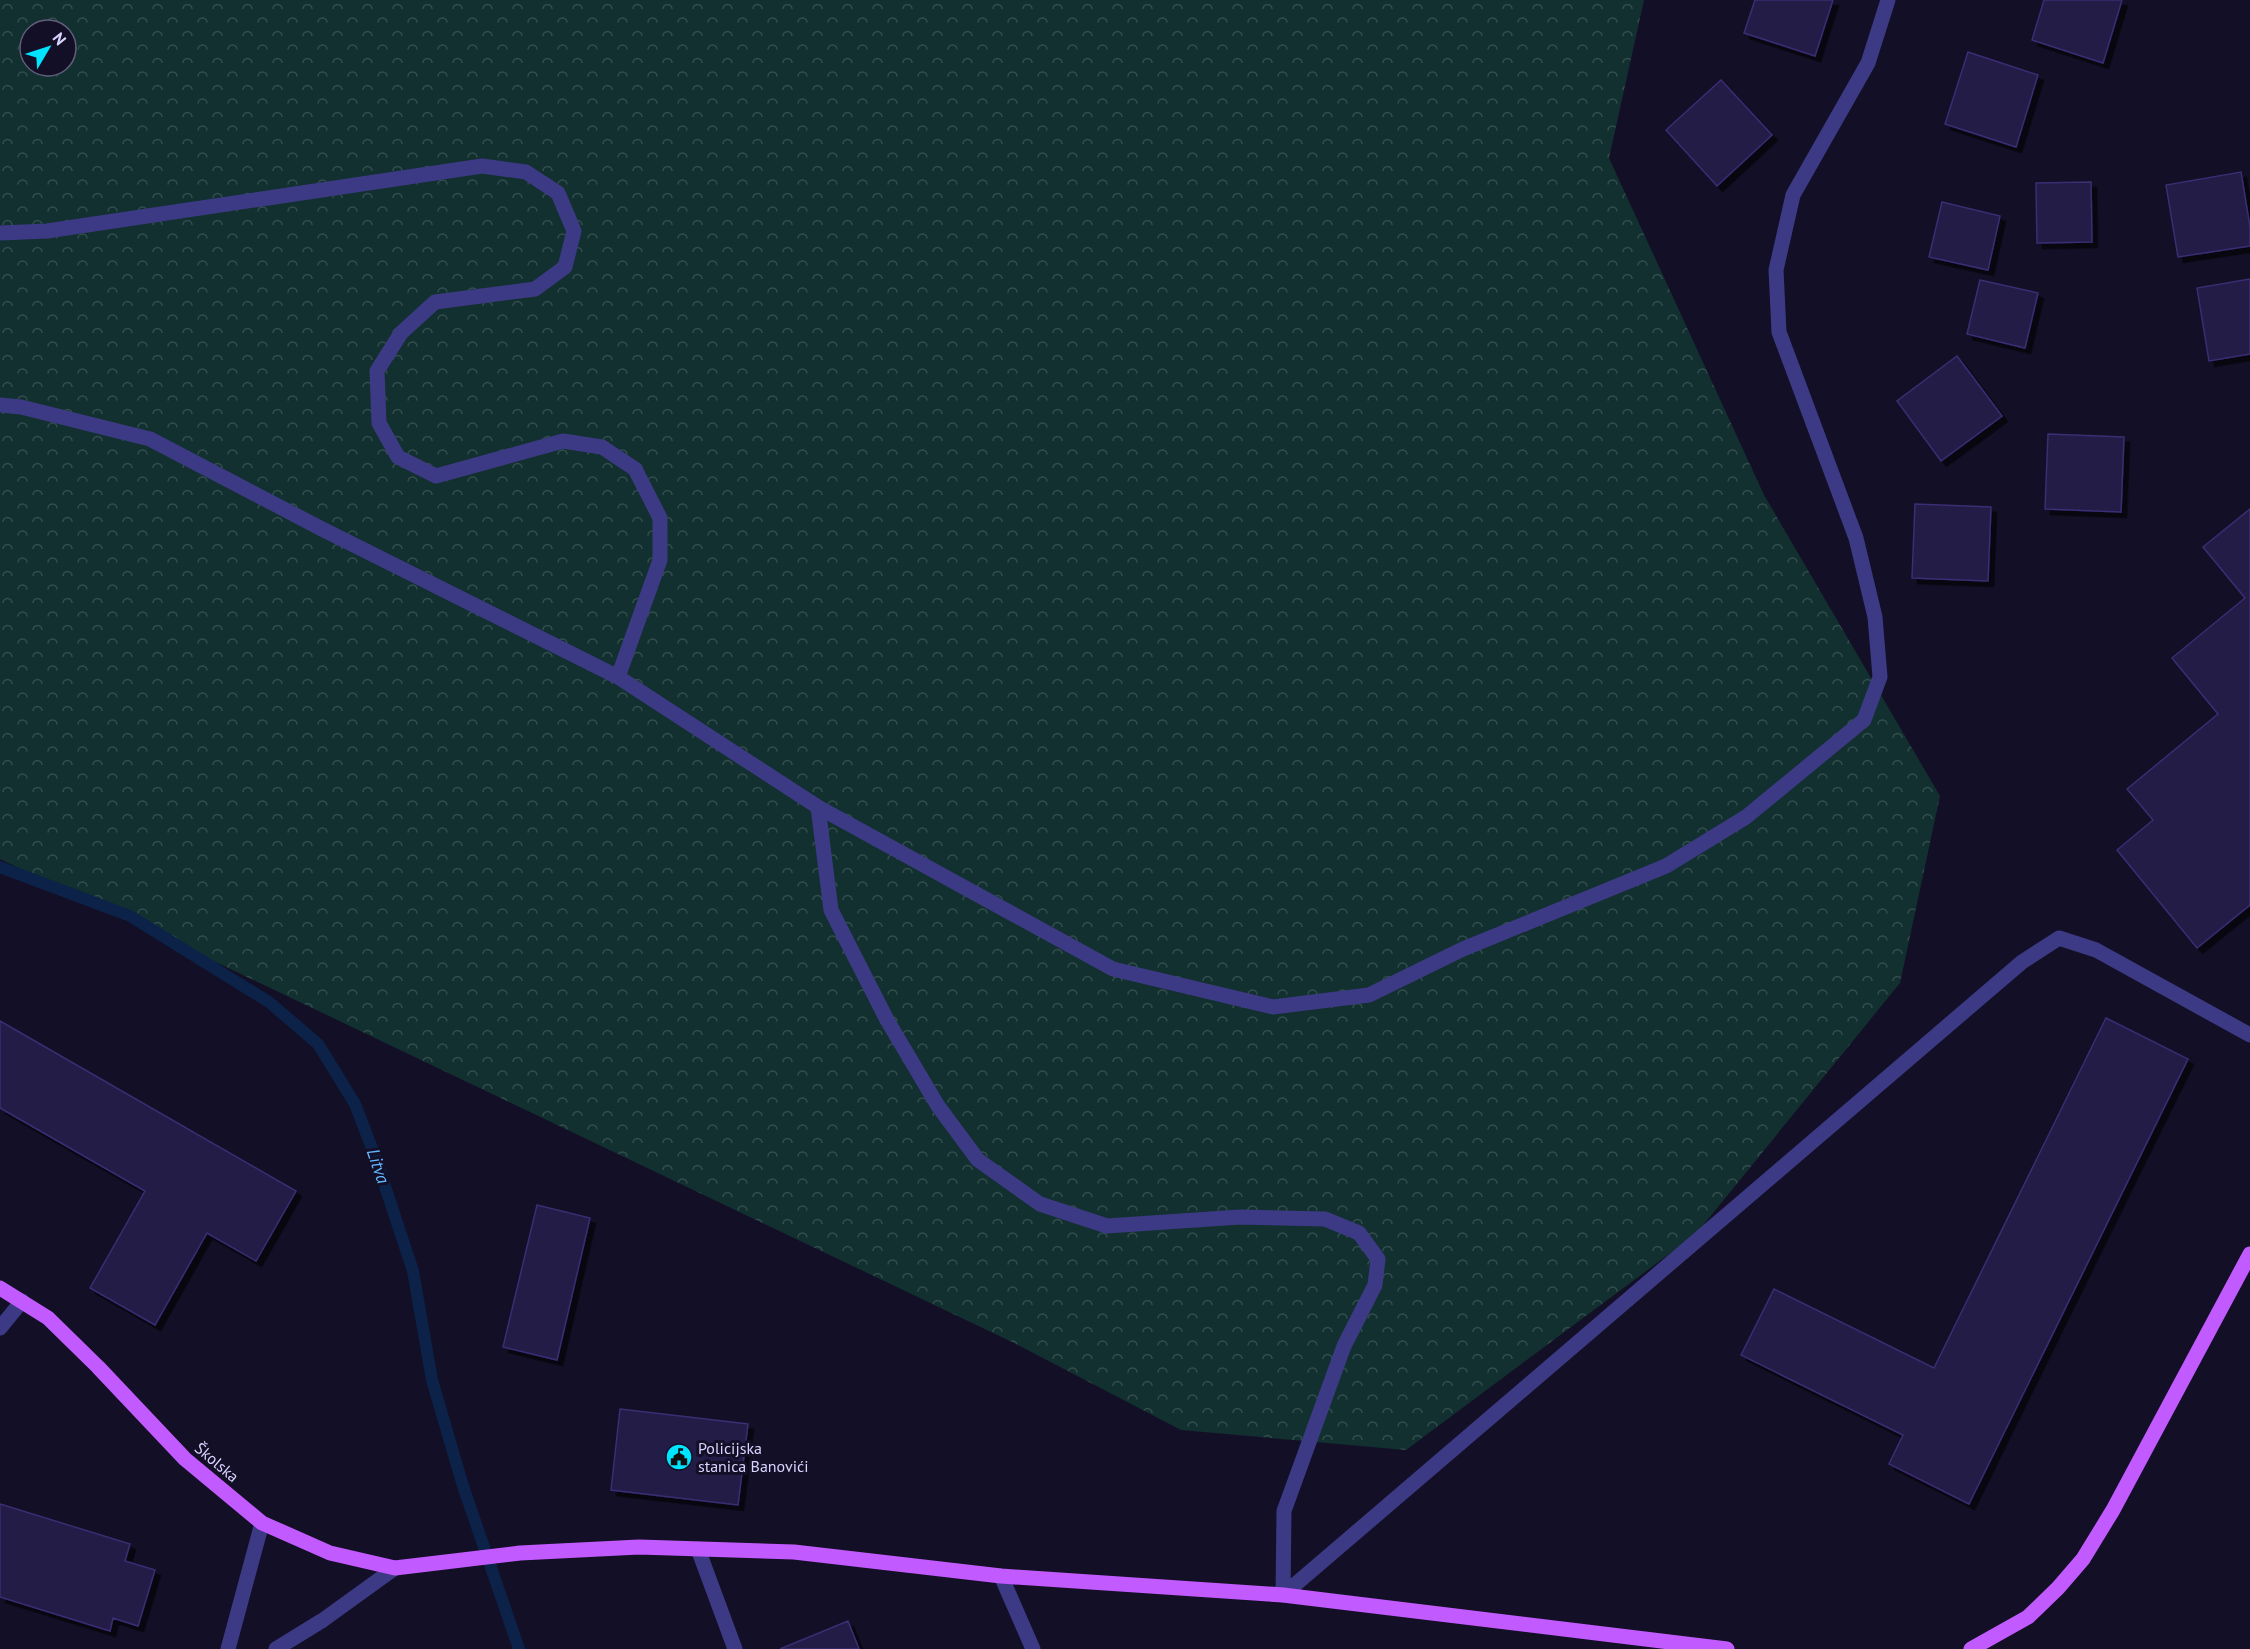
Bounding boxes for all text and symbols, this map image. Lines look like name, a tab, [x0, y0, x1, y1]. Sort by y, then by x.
north arrow	[18, 18, 78, 78]
text: N	[49, 28, 71, 49]
water label: Litva	[362, 1145, 395, 1187]
street label: Školska	[191, 1438, 243, 1486]
place label: Policijska stanica Banovići	[698, 1438, 808, 1476]
public building icon: Policijska stanica Banovići	[664, 1442, 694, 1472]

